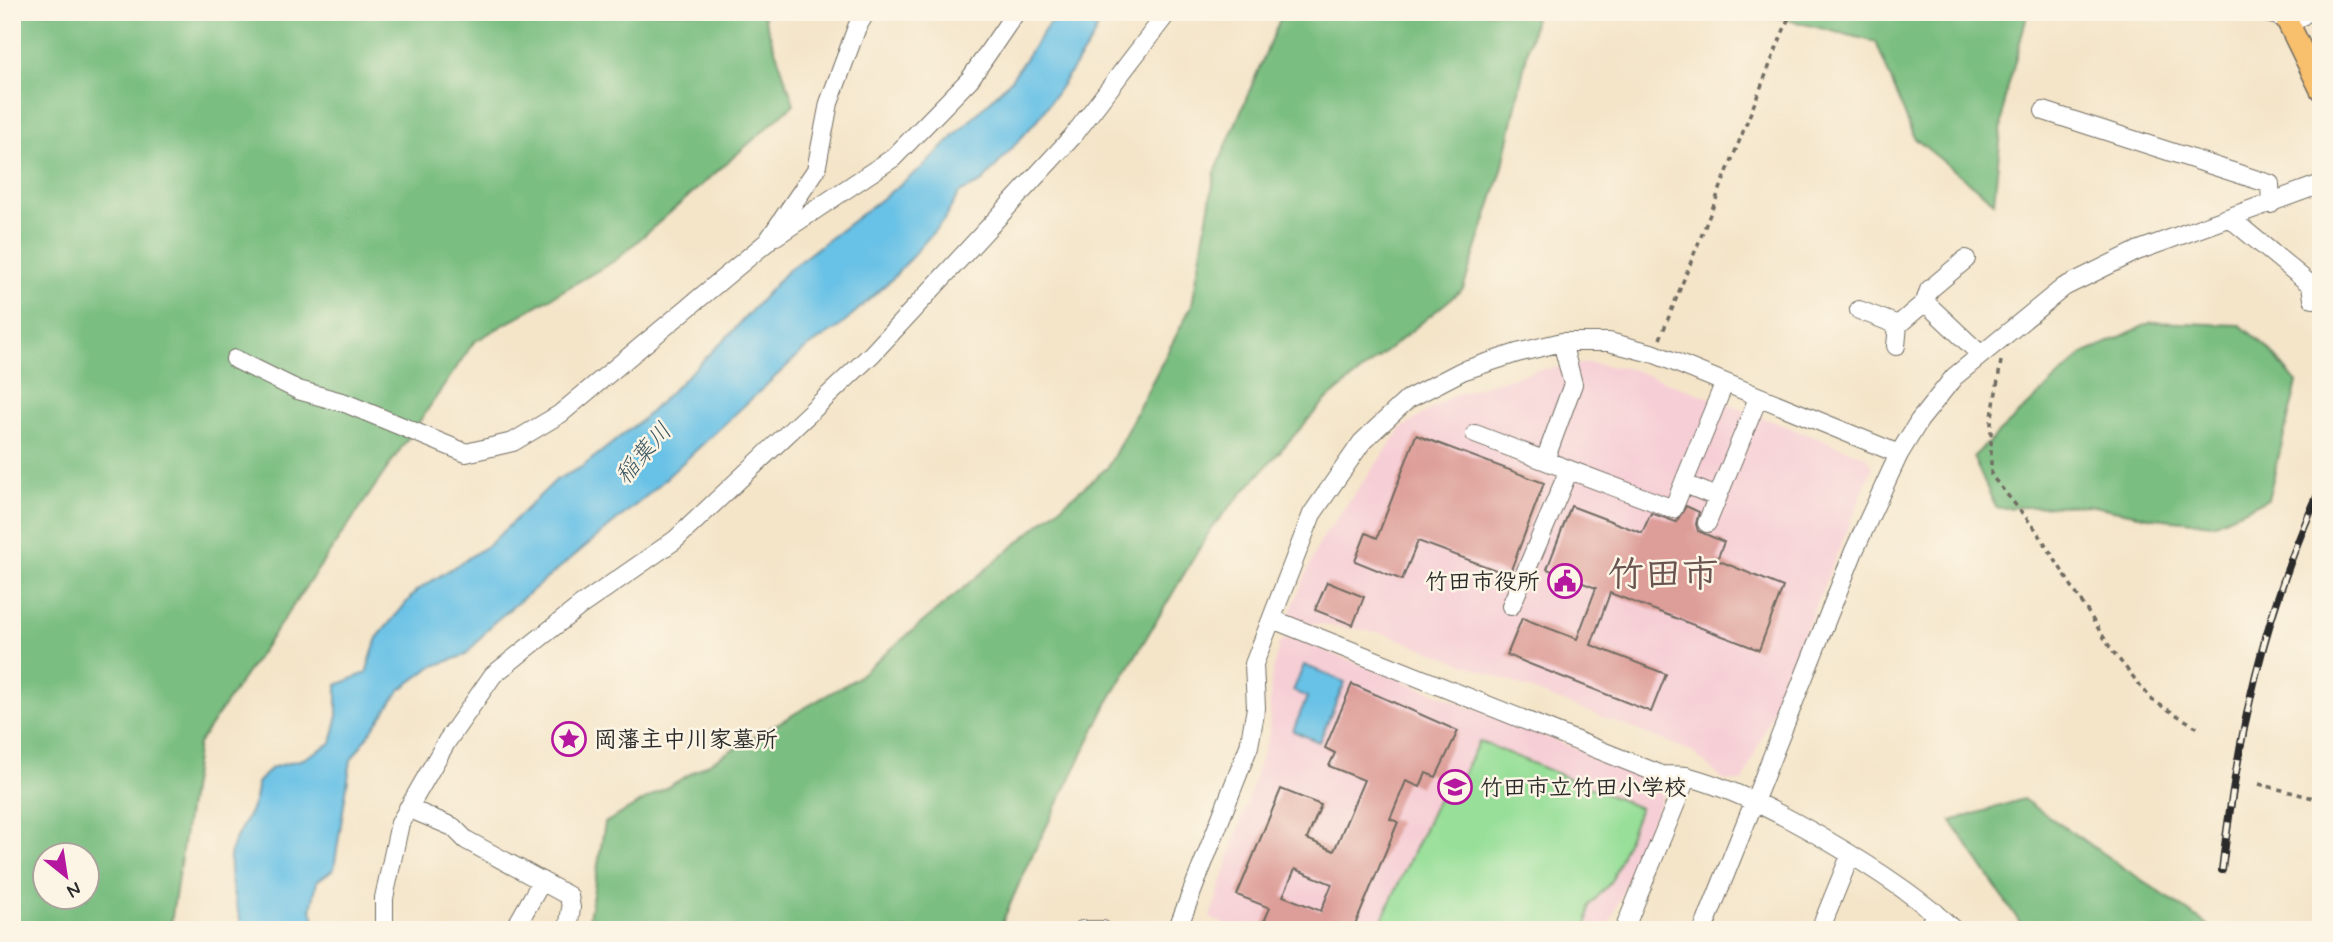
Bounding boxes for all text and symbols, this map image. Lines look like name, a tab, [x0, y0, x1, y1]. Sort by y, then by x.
water label: 稲葉川	[609, 417, 679, 491]
district label: 竹田市	[1608, 552, 1719, 600]
public building icon: 竹田市役所	[1546, 562, 1584, 600]
place label: 竹田市役所	[1425, 568, 1540, 598]
place icon: 岡藩主中川家墓所	[550, 720, 588, 758]
place label: 岡藩主中川家墓所	[594, 726, 778, 756]
school or university icon: 竹田市立竹田小学校	[1436, 768, 1474, 806]
place label: 竹田市立竹田小学校	[1480, 774, 1687, 804]
north arrow	[32, 841, 102, 911]
text: N	[62, 875, 85, 903]

